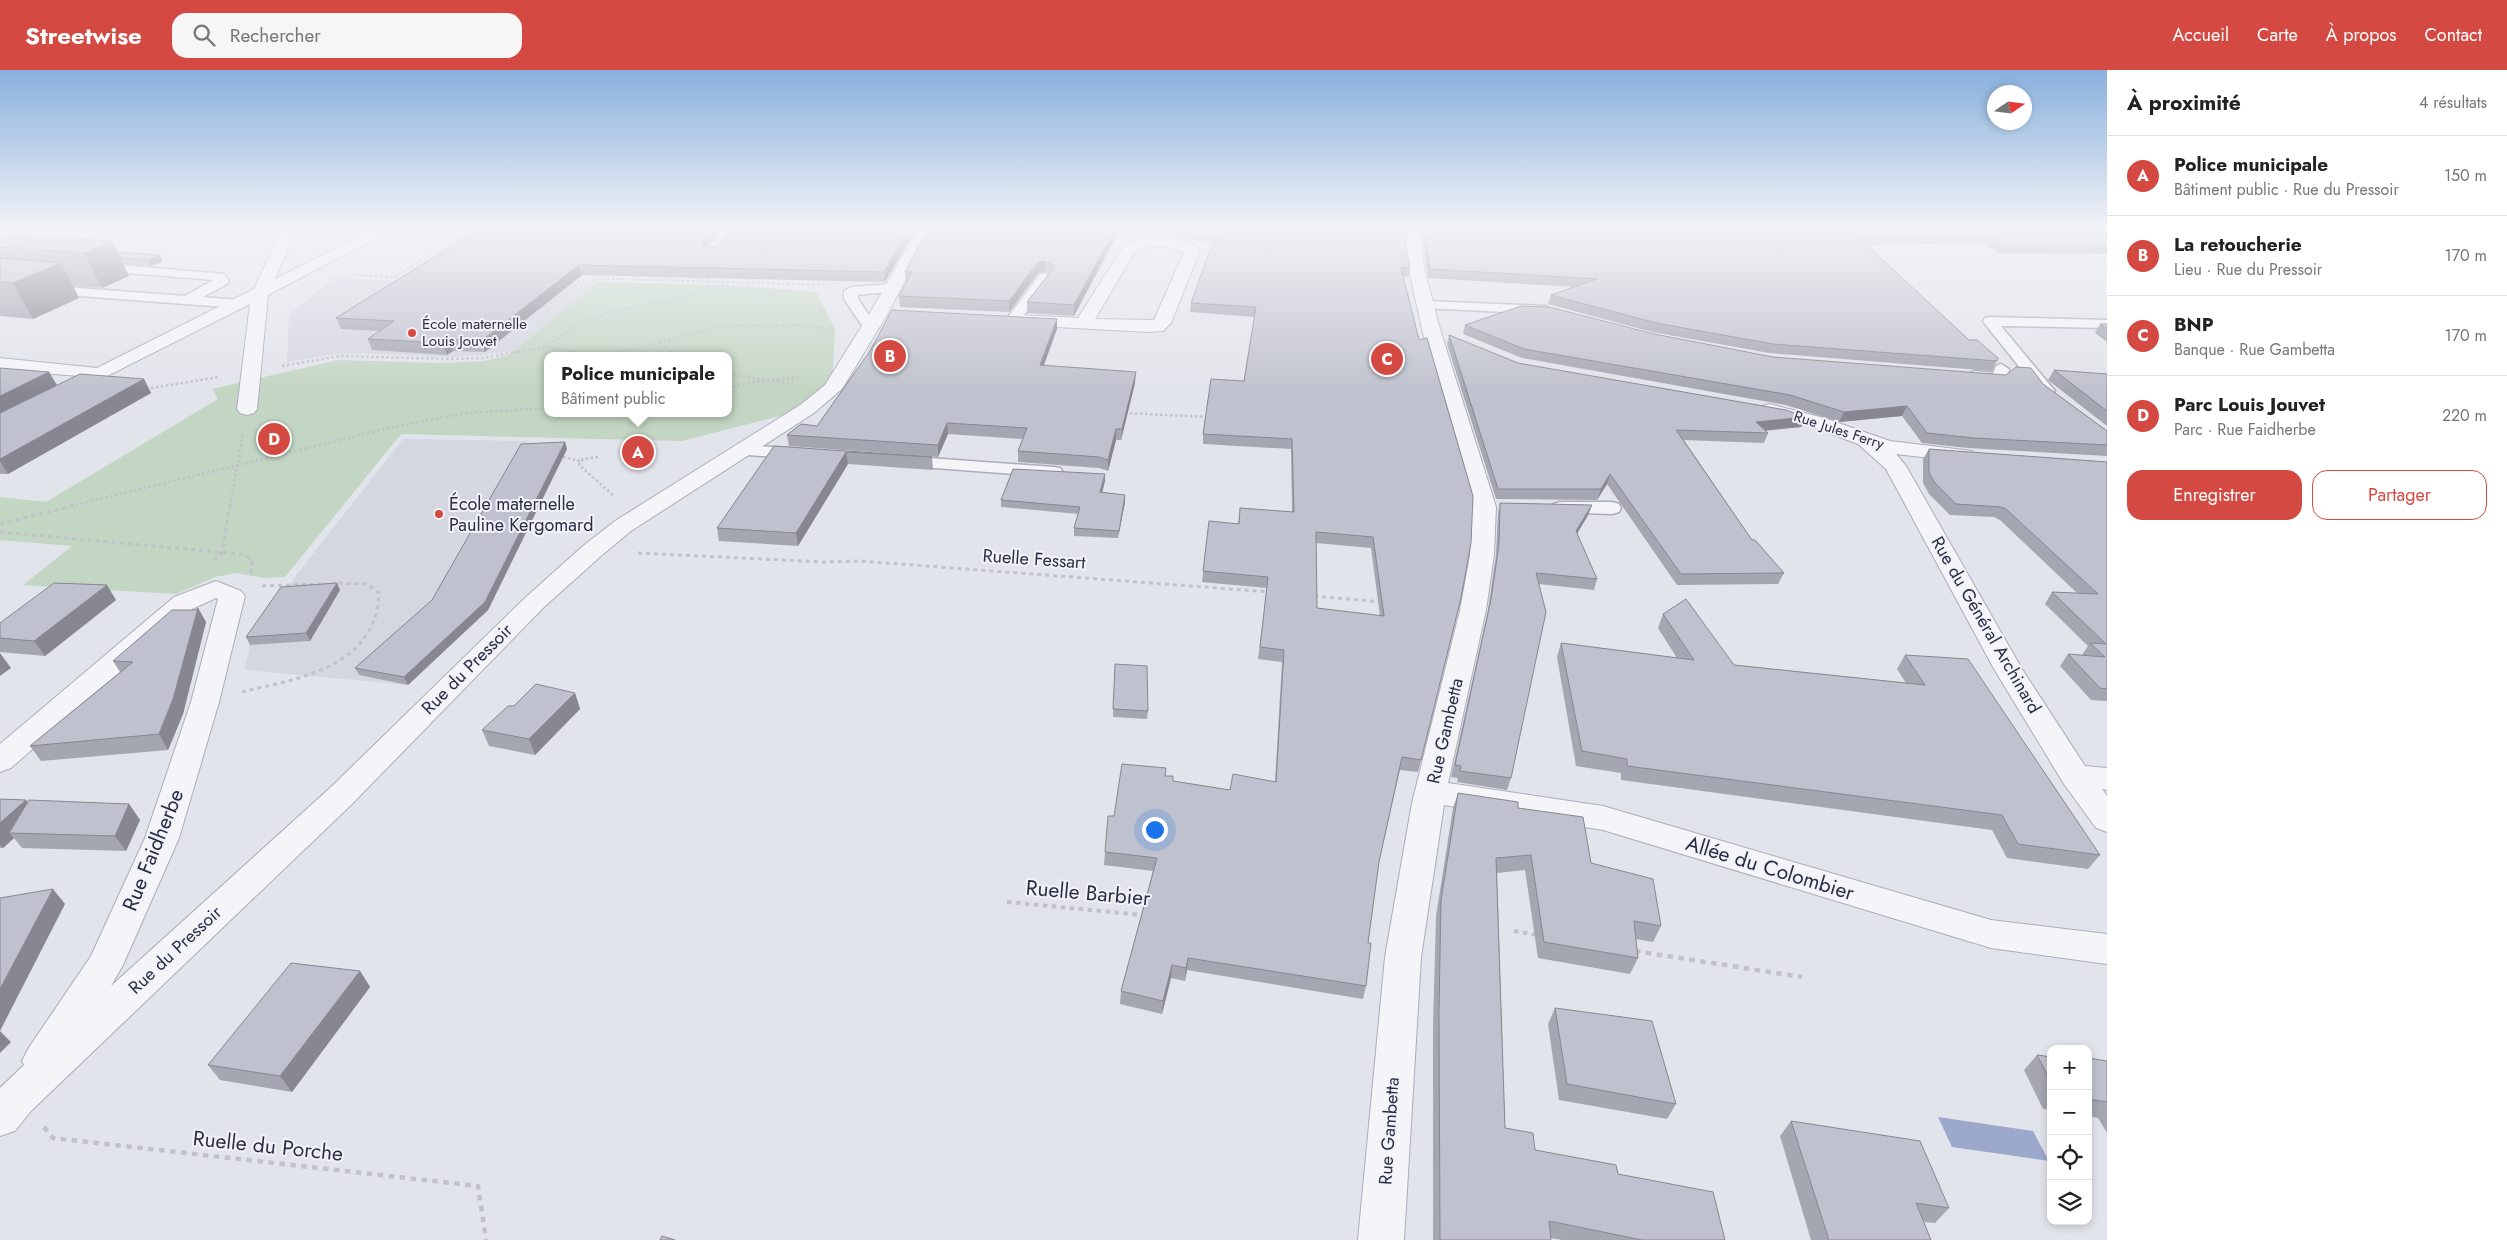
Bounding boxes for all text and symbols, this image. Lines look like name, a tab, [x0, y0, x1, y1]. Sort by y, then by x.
search box	[172, 13, 522, 58]
text: Streetwise	[25, 18, 142, 53]
icon: search	[190, 21, 218, 49]
text: Rechercher	[230, 22, 321, 49]
text: Accueil	[2172, 22, 2229, 48]
text: Carte	[2257, 22, 2298, 48]
text: À propos	[2326, 22, 2396, 48]
text: Contact	[2424, 22, 2482, 48]
north arrow	[1987, 85, 2032, 130]
text: À proximité	[2127, 88, 2241, 118]
text: 4 résultats	[2419, 91, 2487, 114]
text: Police municipale	[2174, 151, 2328, 178]
text: A	[2137, 164, 2149, 187]
text: 150 m	[2444, 164, 2487, 187]
text: Bâtiment public · Rue du Pressoir	[2174, 178, 2399, 201]
text: La retoucherie	[2174, 231, 2302, 258]
text: B	[2138, 244, 2148, 267]
text: 170 m	[2445, 244, 2487, 267]
text: Lieu · Rue du Pressoir	[2174, 258, 2322, 281]
text: BNP	[2174, 311, 2214, 338]
place label: École maternelle Louis Jouvet	[422, 313, 527, 352]
text: C	[2137, 324, 2149, 347]
text: 170 m	[2445, 324, 2487, 347]
marker: École maternelle Louis Jouvet	[406, 327, 418, 339]
pin: B	[874, 337, 906, 375]
text: Banque · Rue Gambetta	[2174, 338, 2335, 361]
pin: C	[1371, 340, 1403, 378]
popup	[544, 352, 732, 417]
text: Police municipale	[561, 360, 715, 387]
text: Bâtiment public	[561, 387, 666, 410]
text: Parc Louis Jouvet	[2174, 391, 2325, 418]
text: D	[2137, 404, 2149, 427]
text: 220 m	[2442, 404, 2487, 427]
street label: Rue Jules Ferry	[1791, 405, 1887, 455]
text: Parc · Rue Faidherbe	[2174, 418, 2316, 441]
pin: D	[258, 420, 290, 458]
pin: A	[622, 433, 654, 471]
button: Enregistrer	[2127, 470, 2302, 520]
button: Partager	[2312, 470, 2487, 520]
place label: École maternelle Pauline Kergomard	[449, 491, 593, 538]
marker: École maternelle Pauline Kergomard	[433, 508, 445, 520]
street label: Rue du Général Archinard	[1925, 532, 2047, 718]
street label: Ruelle Fessart	[982, 542, 1087, 576]
street label: Rue du Pressoir	[416, 617, 519, 720]
street label: Rue Gambetta	[1420, 676, 1470, 786]
street label: Rue Faidherbe	[115, 784, 191, 915]
your location	[1142, 817, 1168, 843]
street label: Allée du Colombier	[1682, 828, 1859, 908]
street label: Ruelle Barbier	[1025, 873, 1152, 913]
street label: Rue du Pressoir	[123, 899, 228, 1000]
map controls	[2047, 1045, 2092, 1225]
button: +	[2047, 1045, 2092, 1090]
street label: Rue Gambetta	[1372, 1076, 1406, 1186]
button: −	[2047, 1090, 2092, 1135]
street label: Ruelle du Porche	[191, 1123, 345, 1169]
button: locate	[2047, 1135, 2092, 1180]
button: layers	[2047, 1180, 2092, 1225]

